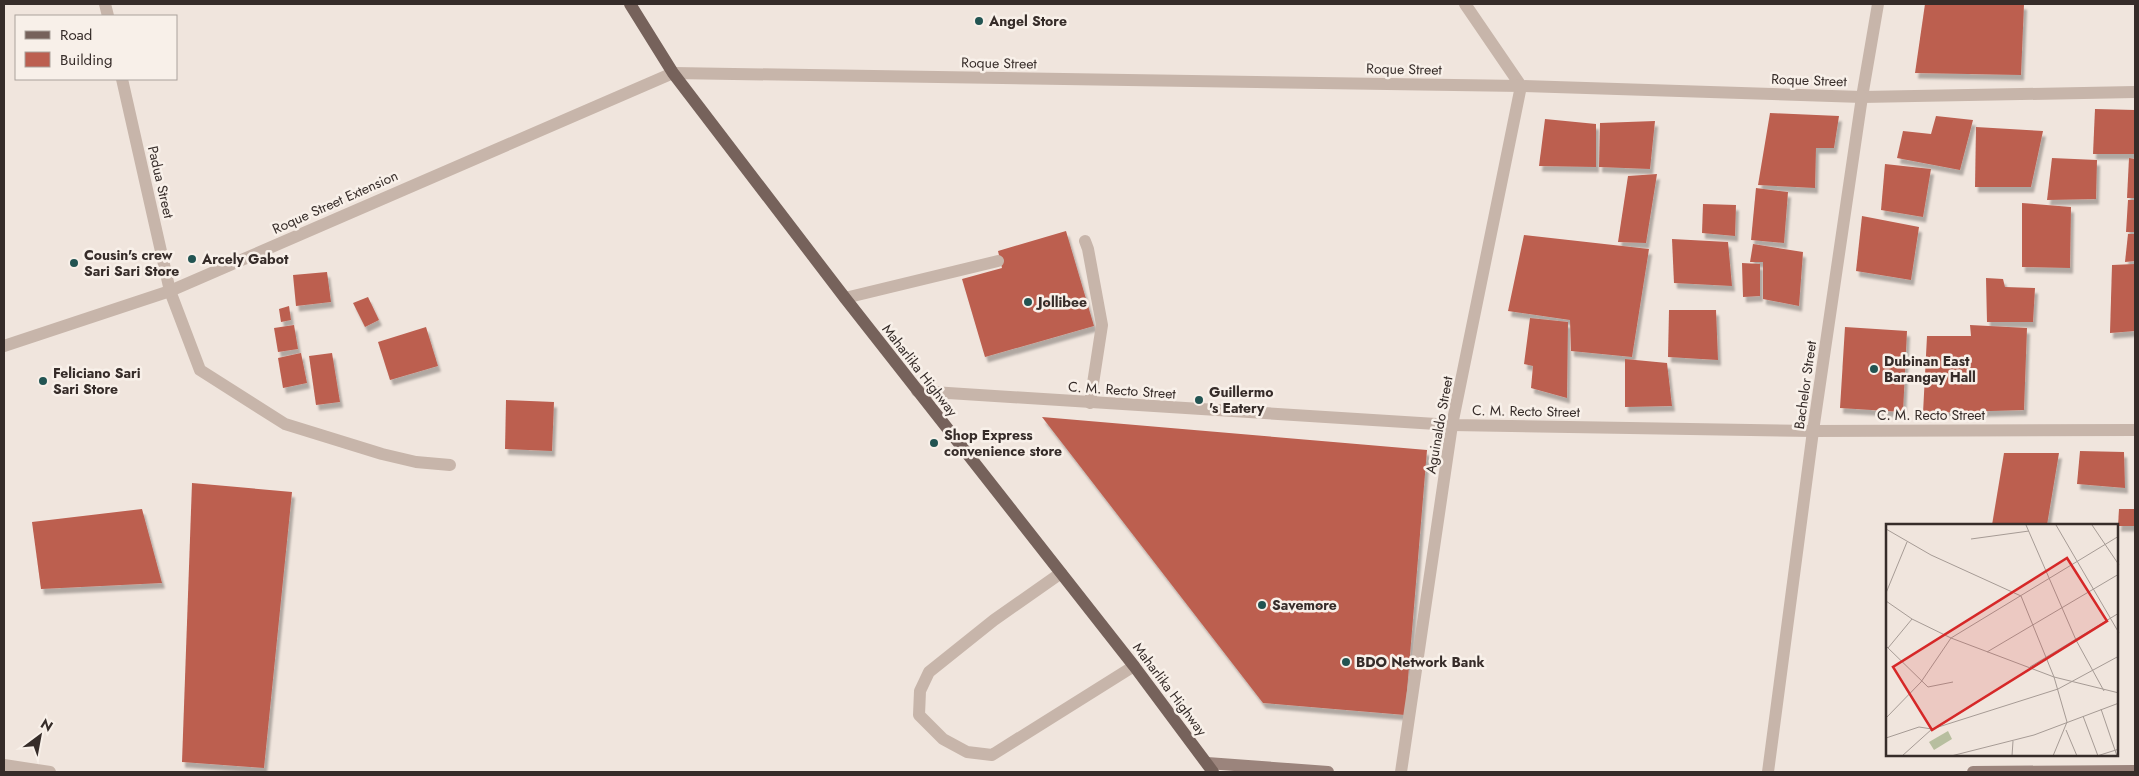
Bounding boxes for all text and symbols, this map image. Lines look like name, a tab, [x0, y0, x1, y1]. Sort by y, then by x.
place label: Angel Store	[988, 11, 1067, 31]
legend	[15, 15, 178, 80]
marker: Angel Store	[973, 15, 985, 27]
text: Road	[60, 24, 92, 46]
text: Building	[60, 49, 112, 71]
street label: Roque Street	[961, 52, 1038, 74]
street label: Roque Street	[1366, 58, 1443, 80]
street label: Roque Street	[1771, 69, 1848, 91]
street label: Padua Street	[143, 144, 179, 221]
street label: Roque Street Extension	[269, 165, 401, 239]
place label: Cousin's crew Sari Sari Store	[84, 245, 179, 281]
place label: Arcely Gabot	[201, 249, 289, 269]
marker: Arcely Gabot	[186, 253, 198, 265]
marker: Cousin's crew Sari Sari Store	[68, 257, 80, 269]
place label: Jollibee	[1035, 292, 1087, 312]
marker: Jollibee	[1022, 296, 1034, 308]
street label: Maharlika Highway	[878, 320, 963, 421]
street label: Bachelor Street	[1789, 339, 1821, 430]
place label: Dubinan East Barangay Hall	[1884, 351, 1976, 387]
place label: Feliciano Sari Sari Store	[53, 363, 141, 399]
marker: Dubinan East Barangay Hall	[1868, 363, 1880, 375]
street label: Aguinaldo Street	[1421, 374, 1458, 475]
marker: Feliciano Sari Sari Store	[37, 375, 49, 387]
street label: C. M. Recto Street	[1067, 376, 1177, 404]
place label: Guillermo 's Eatery	[1209, 382, 1273, 418]
marker: Guillermo 's Eatery	[1193, 394, 1205, 406]
street label: C. M. Recto Street	[1472, 400, 1581, 422]
street label: C. M. Recto Street	[1877, 405, 1986, 425]
place label: Shop Express convenience store	[944, 425, 1062, 461]
marker: Shop Express convenience store	[928, 437, 940, 449]
inset map	[1886, 524, 2119, 756]
place label: Savemore	[1272, 595, 1337, 615]
marker: Savemore	[1256, 599, 1268, 611]
street label: Maharlika Highway	[1128, 638, 1212, 740]
place label: BDO Network Bank	[1356, 652, 1485, 672]
marker: BDO Network Bank	[1340, 656, 1352, 668]
north arrow	[15, 711, 65, 761]
text: N	[37, 714, 57, 736]

